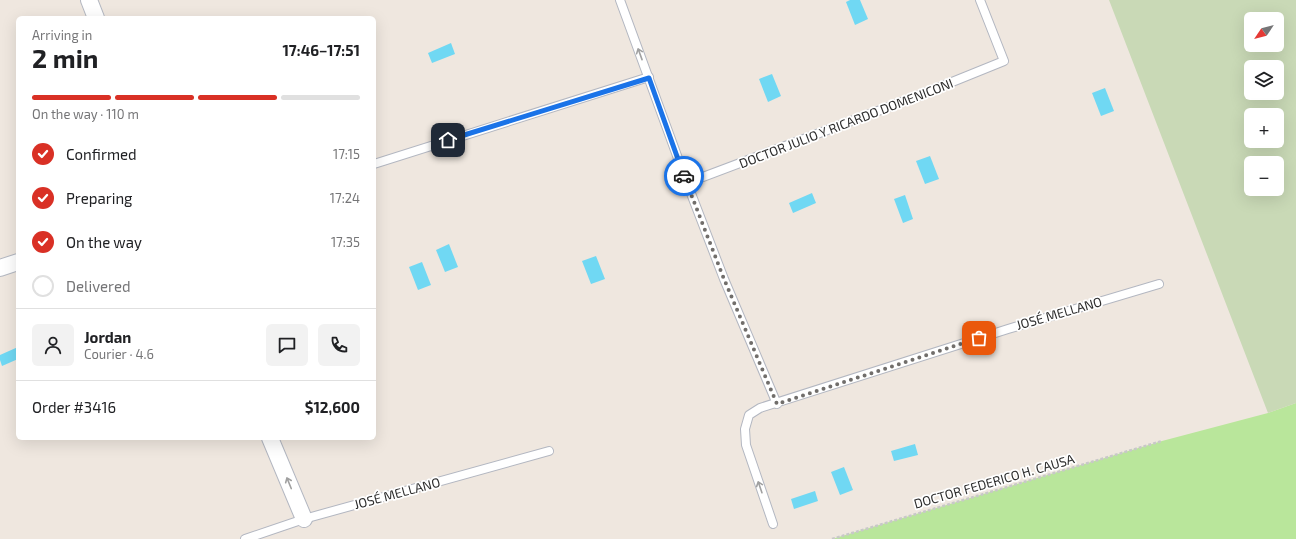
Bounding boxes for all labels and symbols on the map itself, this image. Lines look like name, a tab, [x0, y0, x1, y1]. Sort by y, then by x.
north arrow	[1244, 12, 1284, 52]
one-way arrow	[636, 49, 644, 61]
street label: DOCTOR JULIO Y RICARDO DOMENICONI	[737, 75, 955, 171]
pin	[431, 123, 465, 157]
courier	[664, 156, 704, 196]
street label: JOSÉ MELLANO	[1014, 292, 1104, 333]
pin	[962, 321, 996, 355]
street label: DOCTOR FEDERICO H. CAUSA	[912, 450, 1076, 512]
street label: JOSÉ MELLANO	[352, 473, 442, 512]
one-way arrow	[285, 477, 292, 489]
one-way arrow	[756, 481, 763, 494]

